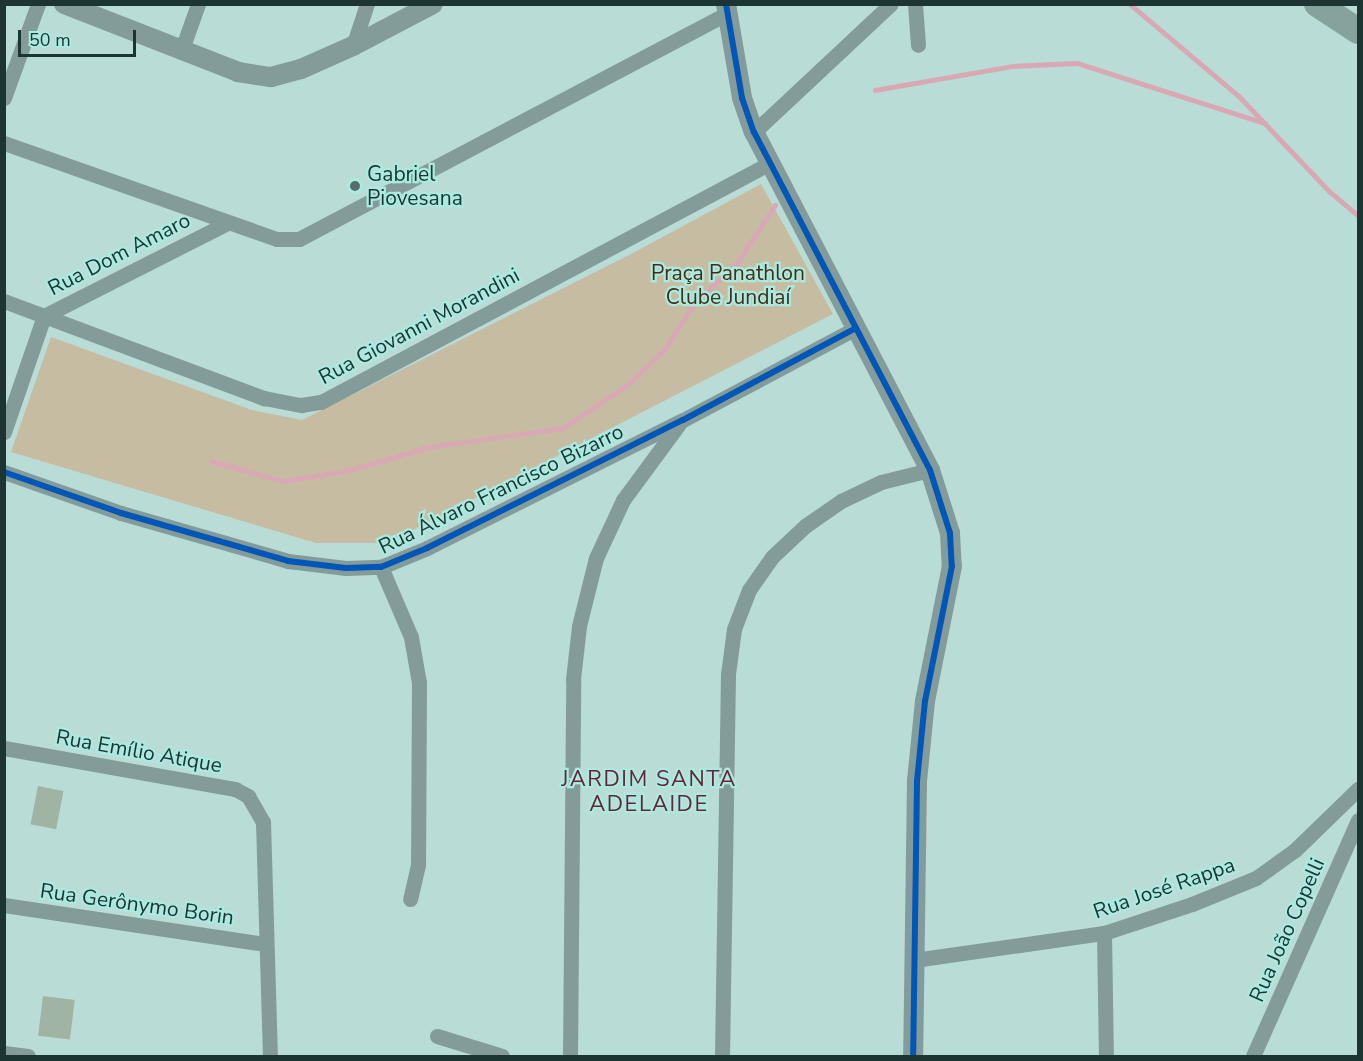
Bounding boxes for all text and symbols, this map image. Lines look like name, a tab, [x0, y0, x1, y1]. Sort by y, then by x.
scale bar	[21, 18, 140, 56]
text: 50 m	[29, 28, 71, 52]
place label: Gabriel Piovesana	[367, 161, 463, 211]
marker: Gabriel Piovesana	[348, 179, 362, 193]
street label: Rua Dom Amaro	[44, 207, 194, 301]
park label: Praça Panathlon Clube Jundiaí	[651, 260, 805, 310]
street label: Rua Giovanni Morandini	[314, 262, 524, 390]
street label: Rua Álvaro Francisco Bizarro	[374, 419, 628, 559]
street label: Rua Emílio Atique	[54, 724, 224, 778]
district label: JARDIM SANTA ADELAIDE	[561, 766, 737, 818]
street label: Rua José Rappa	[1090, 852, 1238, 924]
street label: Rua João Copelli	[1244, 854, 1330, 1006]
street label: Rua Gerônymo Borin	[38, 878, 236, 930]

